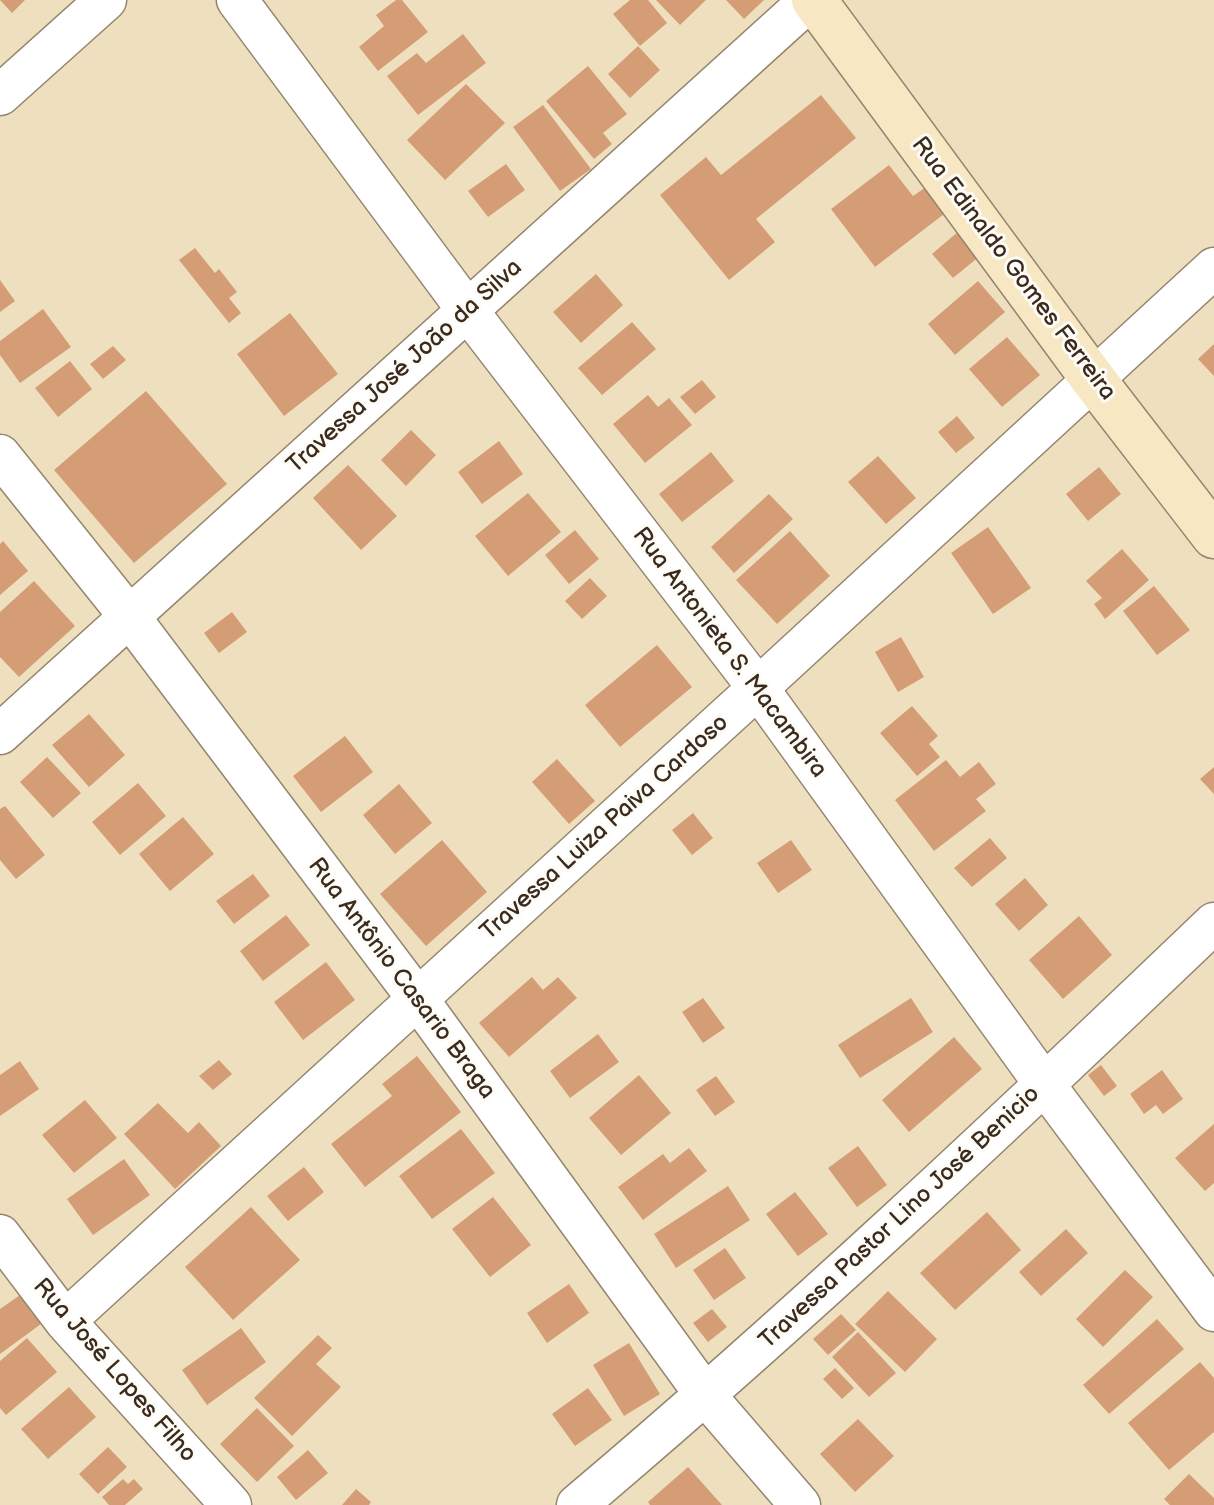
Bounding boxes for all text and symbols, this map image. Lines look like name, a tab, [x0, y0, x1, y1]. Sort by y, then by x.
street label: Rua Edinaldo Gomes Ferreira	[905, 132, 1121, 406]
street label: Travessa José João da Silva	[281, 254, 529, 480]
street label: Rua Antonieta S. Macambira	[625, 522, 833, 784]
street label: Travessa Luiza Paiva Cardoso	[475, 709, 735, 947]
street label: Rua Antônio Casario Braga	[301, 853, 501, 1105]
street label: Travessa Pastor Lino José Benicio	[754, 1080, 1046, 1356]
street label: Rua José Lopes Filho	[26, 1273, 202, 1469]

